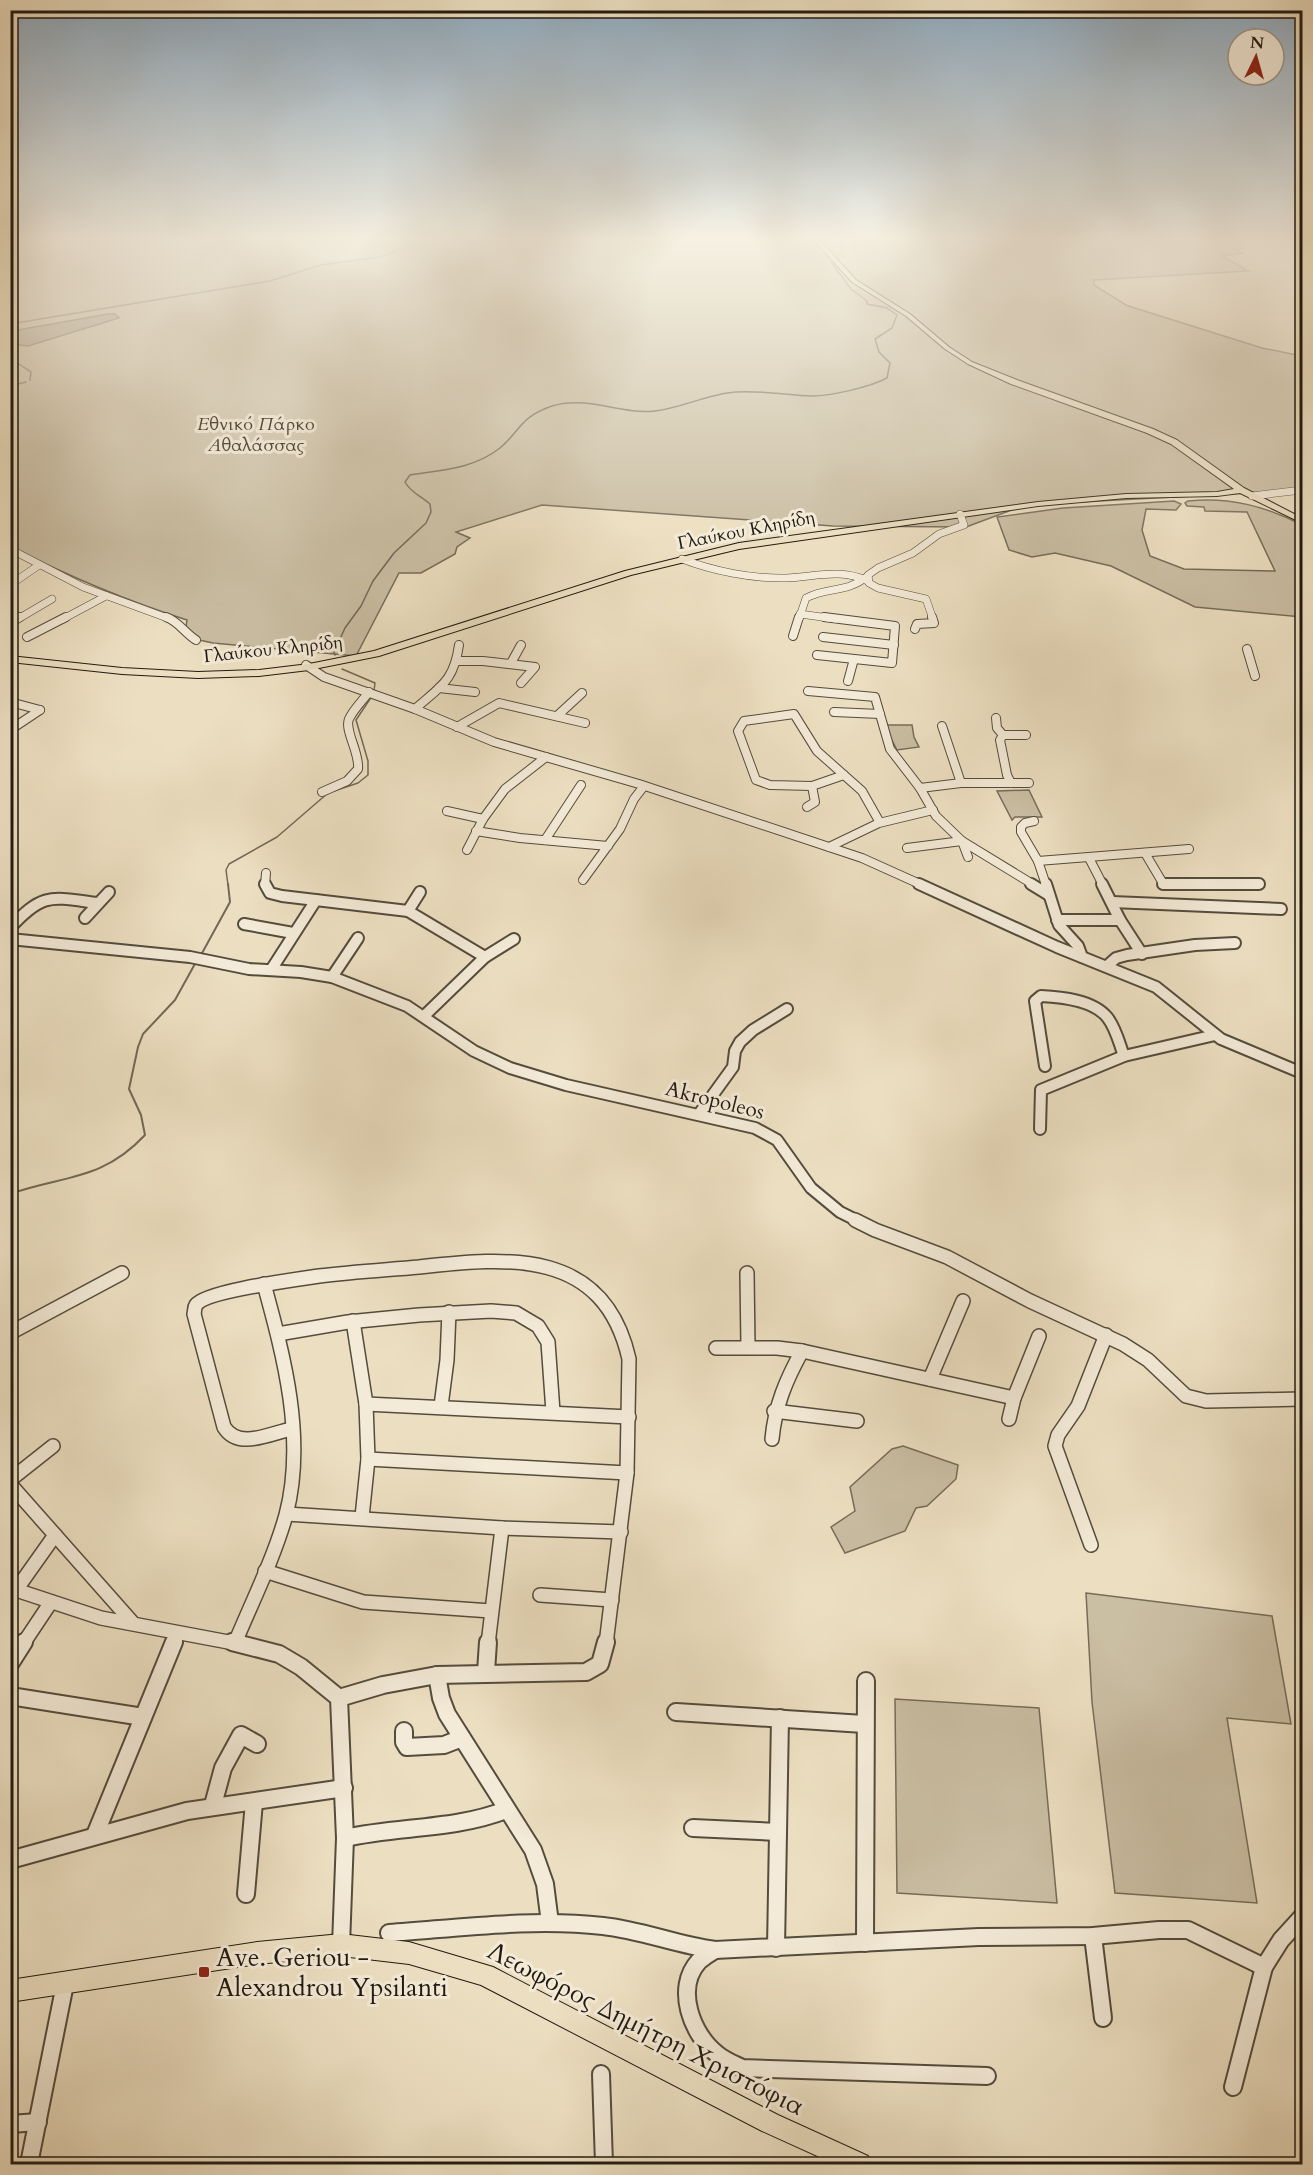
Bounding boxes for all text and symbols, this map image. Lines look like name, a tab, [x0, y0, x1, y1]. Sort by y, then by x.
north arrow	[1226, 27, 1286, 87]
text: N	[1249, 31, 1265, 55]
park label: Εθνικό Πάρκο Αθαλάσσας	[197, 412, 315, 458]
street label: Γλαύκου Κληρίδη	[675, 505, 817, 556]
street label: Γλαύκου Κληρίδη	[202, 630, 344, 669]
street label: Akropoleos	[662, 1074, 767, 1127]
street label: Λεωφόρος Δημήτρη Χριστόφια	[481, 1933, 810, 2124]
place label: Ave. Geriou - Alexandrou Ypsilanti	[216, 1940, 448, 2005]
marker: Ave. Geriou - Alexandrou Ypsilanti	[197, 1965, 211, 1979]

